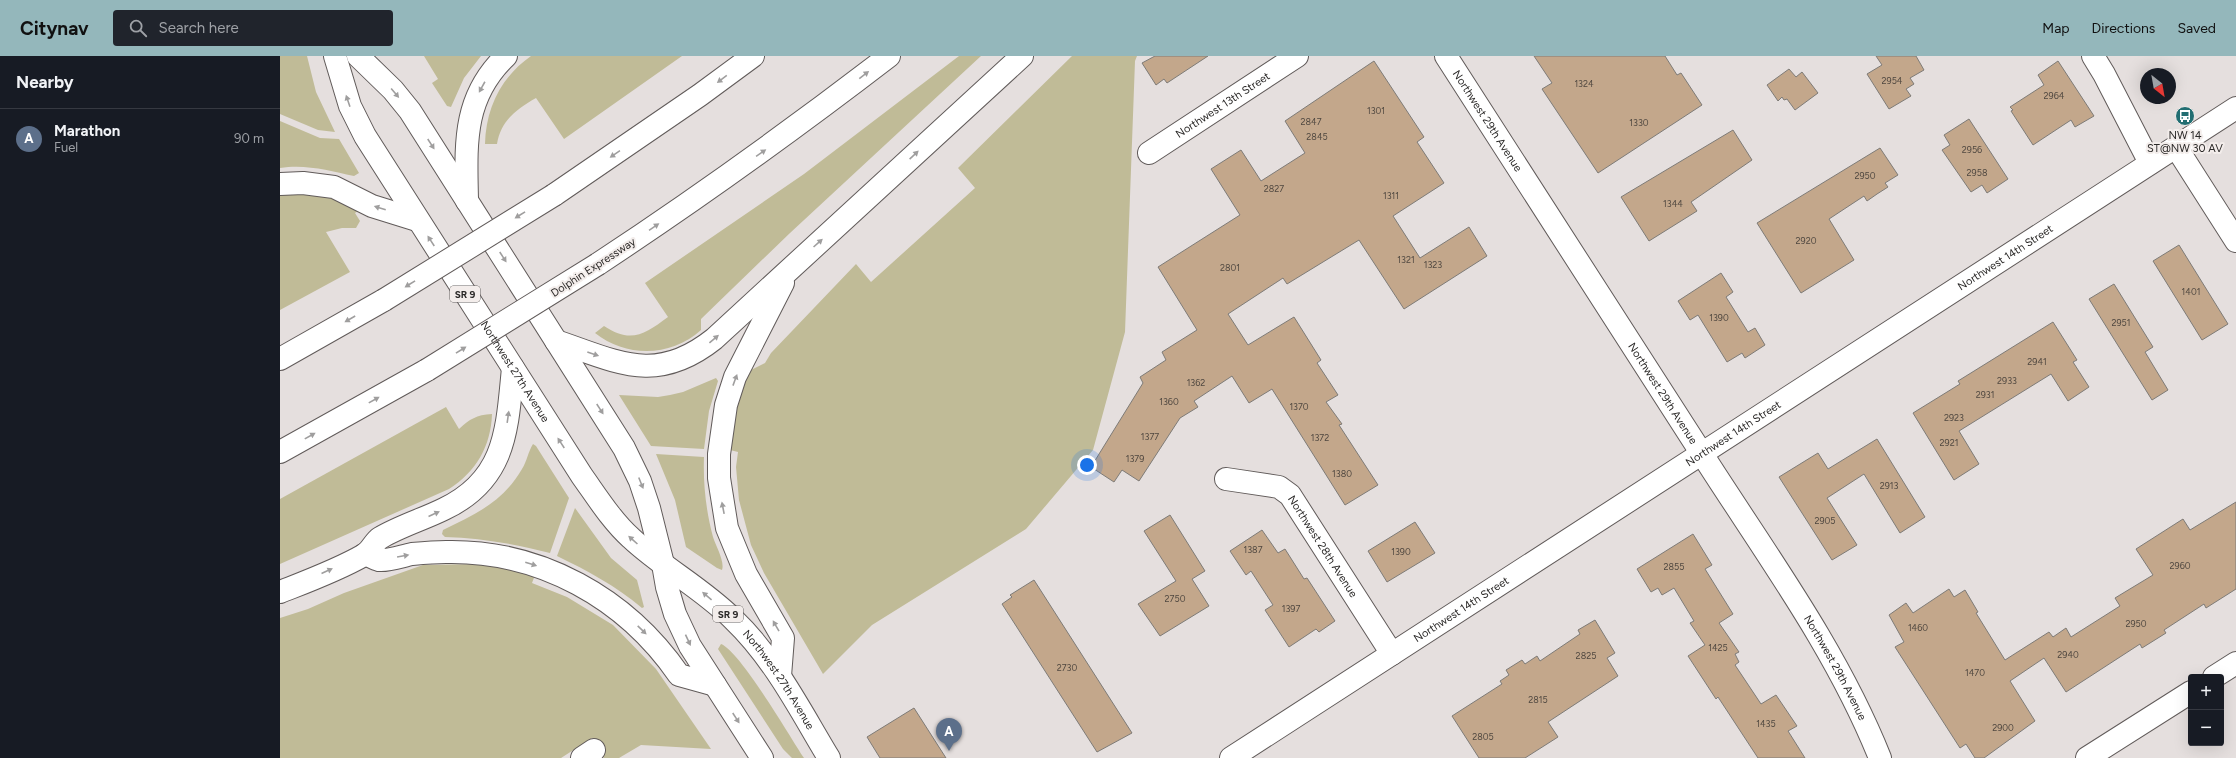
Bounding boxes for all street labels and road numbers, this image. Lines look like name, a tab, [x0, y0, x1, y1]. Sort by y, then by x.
street label: Northwest 29th Avenue	[1450, 68, 1525, 174]
street label: Northwest 13th Street	[1173, 70, 1272, 141]
street label: Northwest 14th Street	[1955, 222, 2055, 293]
street label: Dolphin Expressway	[548, 235, 638, 300]
road number: SR 9	[450, 286, 480, 302]
street label: Northwest 27th Avenue	[478, 319, 552, 425]
street label: Northwest 29th Avenue	[1625, 340, 1700, 447]
street label: Northwest 14th Street	[1683, 398, 1783, 469]
street label: Northwest 28th Avenue	[1285, 493, 1360, 600]
street label: Northwest 14th Street	[1411, 574, 1511, 645]
road number: SR 9	[713, 606, 743, 622]
street label: Northwest 29th Avenue	[1801, 613, 1869, 723]
street label: Northwest 27th Avenue	[740, 627, 817, 732]

